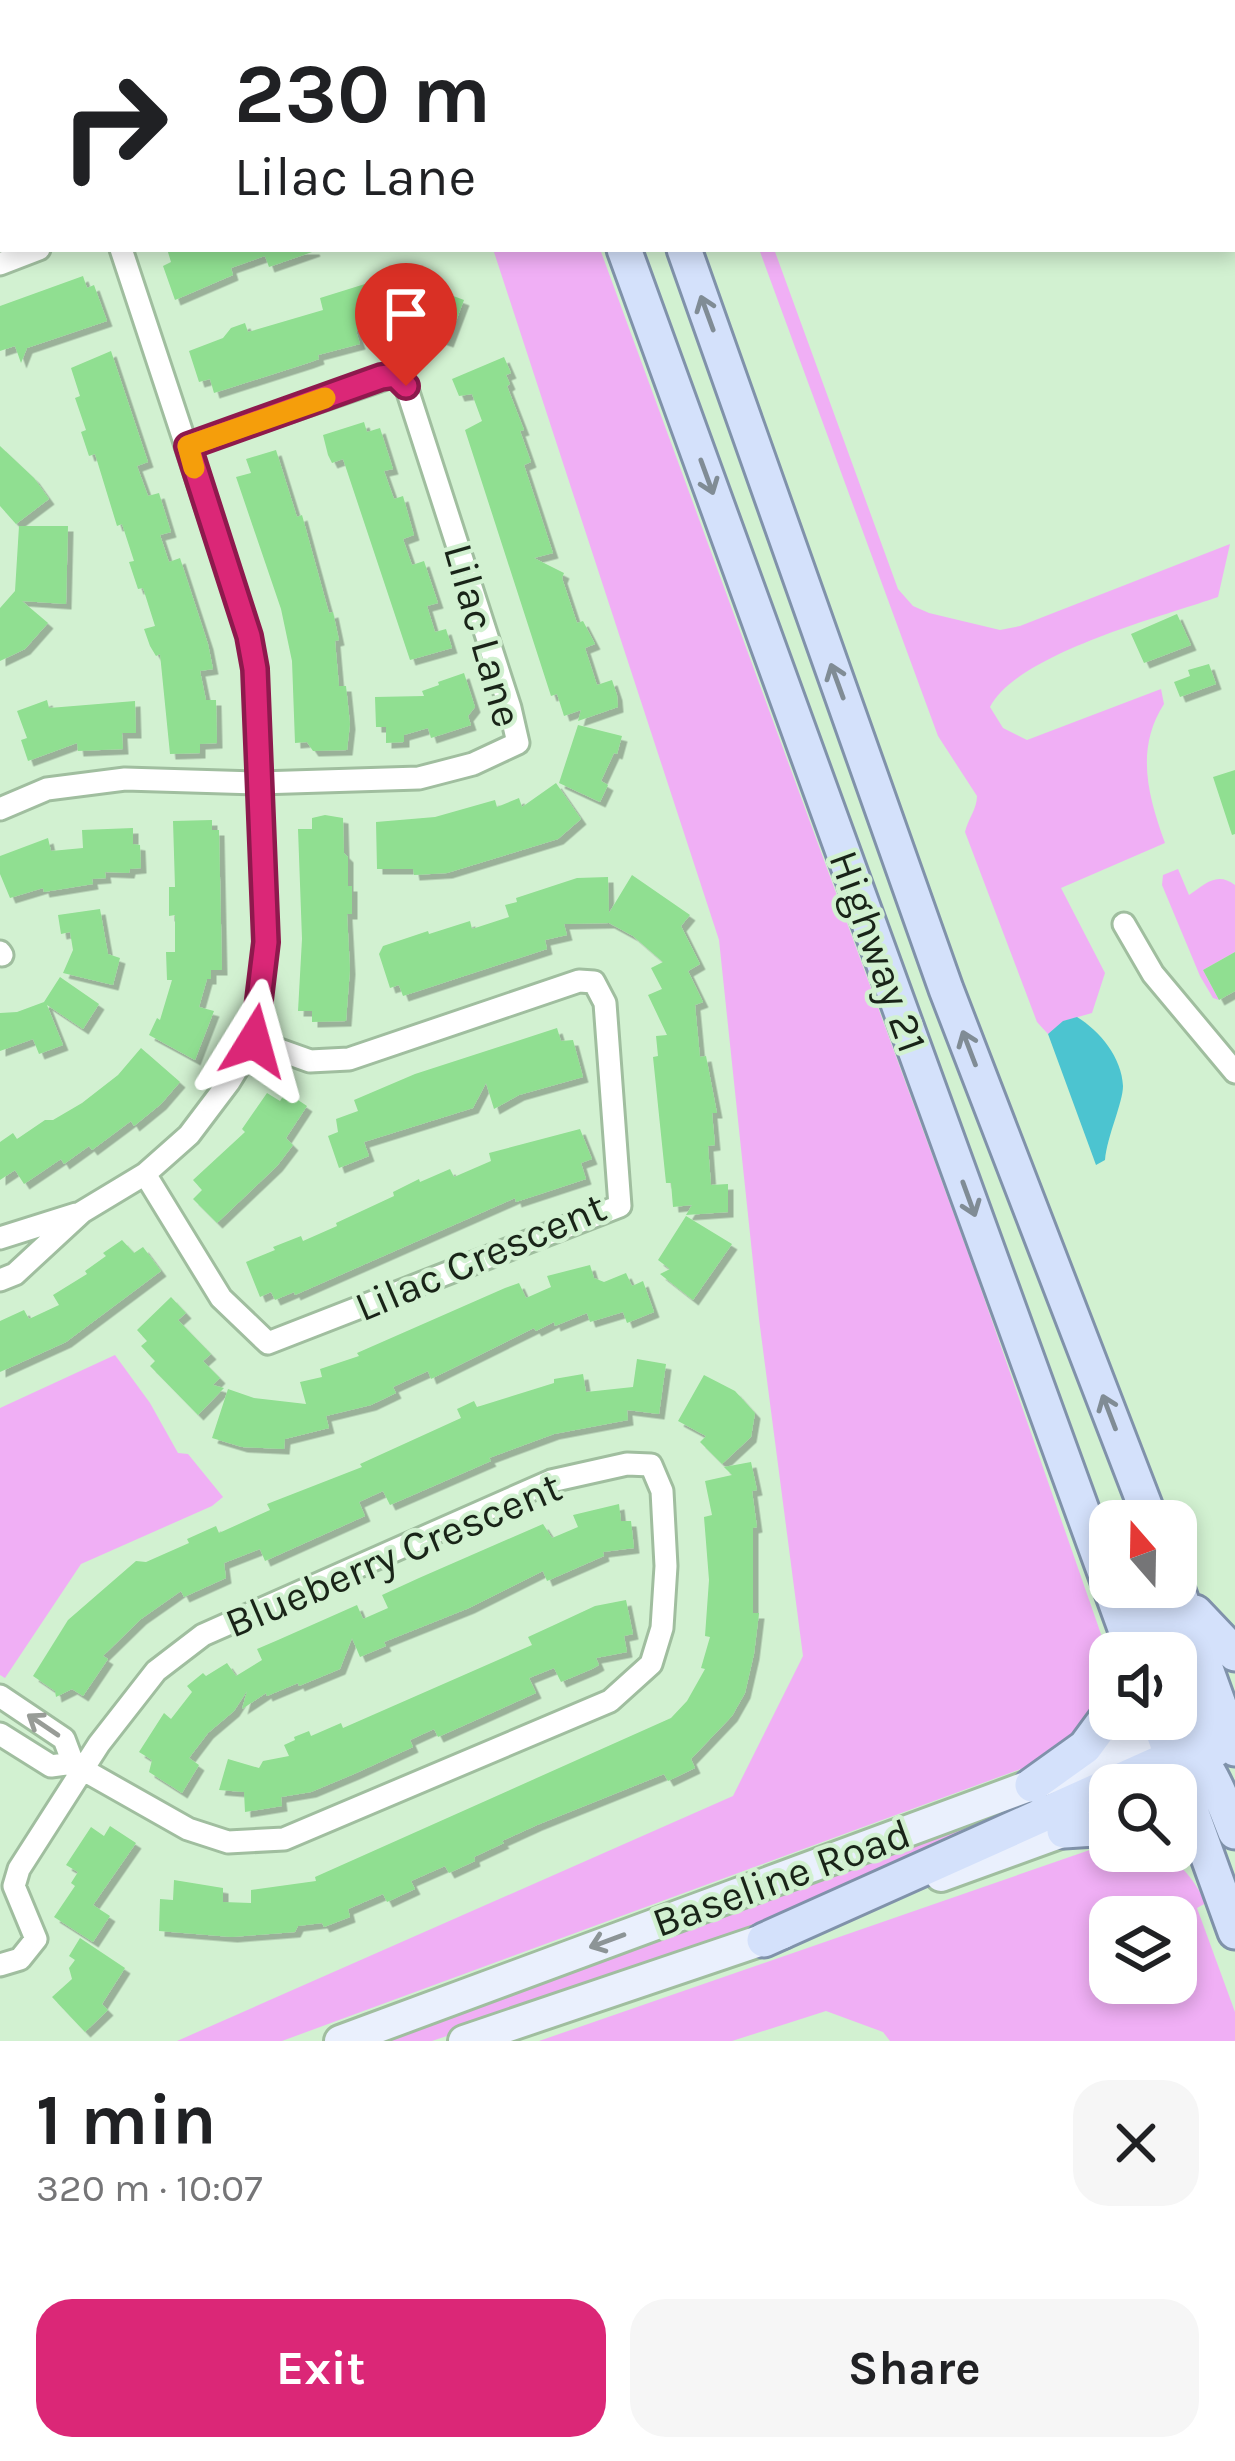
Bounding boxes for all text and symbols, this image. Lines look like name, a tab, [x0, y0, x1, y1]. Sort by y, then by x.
text: 230 m	[234, 45, 491, 143]
icon: right	[36, 48, 192, 204]
text: Lilac Lane	[234, 145, 476, 209]
pin	[355, 263, 457, 386]
icon: arrive	[373, 281, 439, 347]
one-way arrow	[695, 296, 716, 333]
one-way arrow	[698, 458, 719, 495]
street label: Lilac Lane	[433, 538, 533, 733]
one-way arrow	[825, 663, 846, 700]
street label: Highway 21	[818, 844, 938, 1059]
position arrow	[191, 978, 317, 1104]
one-way arrow	[957, 1030, 978, 1067]
one-way arrow	[960, 1180, 982, 1217]
street label: Lilac Crescent	[347, 1182, 613, 1332]
one-way arrow	[1097, 1394, 1119, 1431]
street label: Blueberry Crescent	[218, 1462, 569, 1648]
north arrow	[1089, 1500, 1197, 1608]
map controls	[1089, 1500, 1197, 2004]
button: sound	[1089, 1632, 1197, 1740]
one-way arrow	[26, 1712, 60, 1737]
button: search	[1089, 1764, 1197, 1872]
street label: Baseline Road	[646, 1808, 917, 1948]
button: layers	[1089, 1896, 1197, 2004]
one-way arrow	[590, 1932, 627, 1953]
text: 1 min	[36, 2078, 217, 2162]
button: close	[1073, 2080, 1199, 2206]
text: 320 m · 10:07	[36, 2165, 263, 2211]
button: Exit	[36, 2299, 606, 2437]
button: Share	[630, 2299, 1199, 2437]

